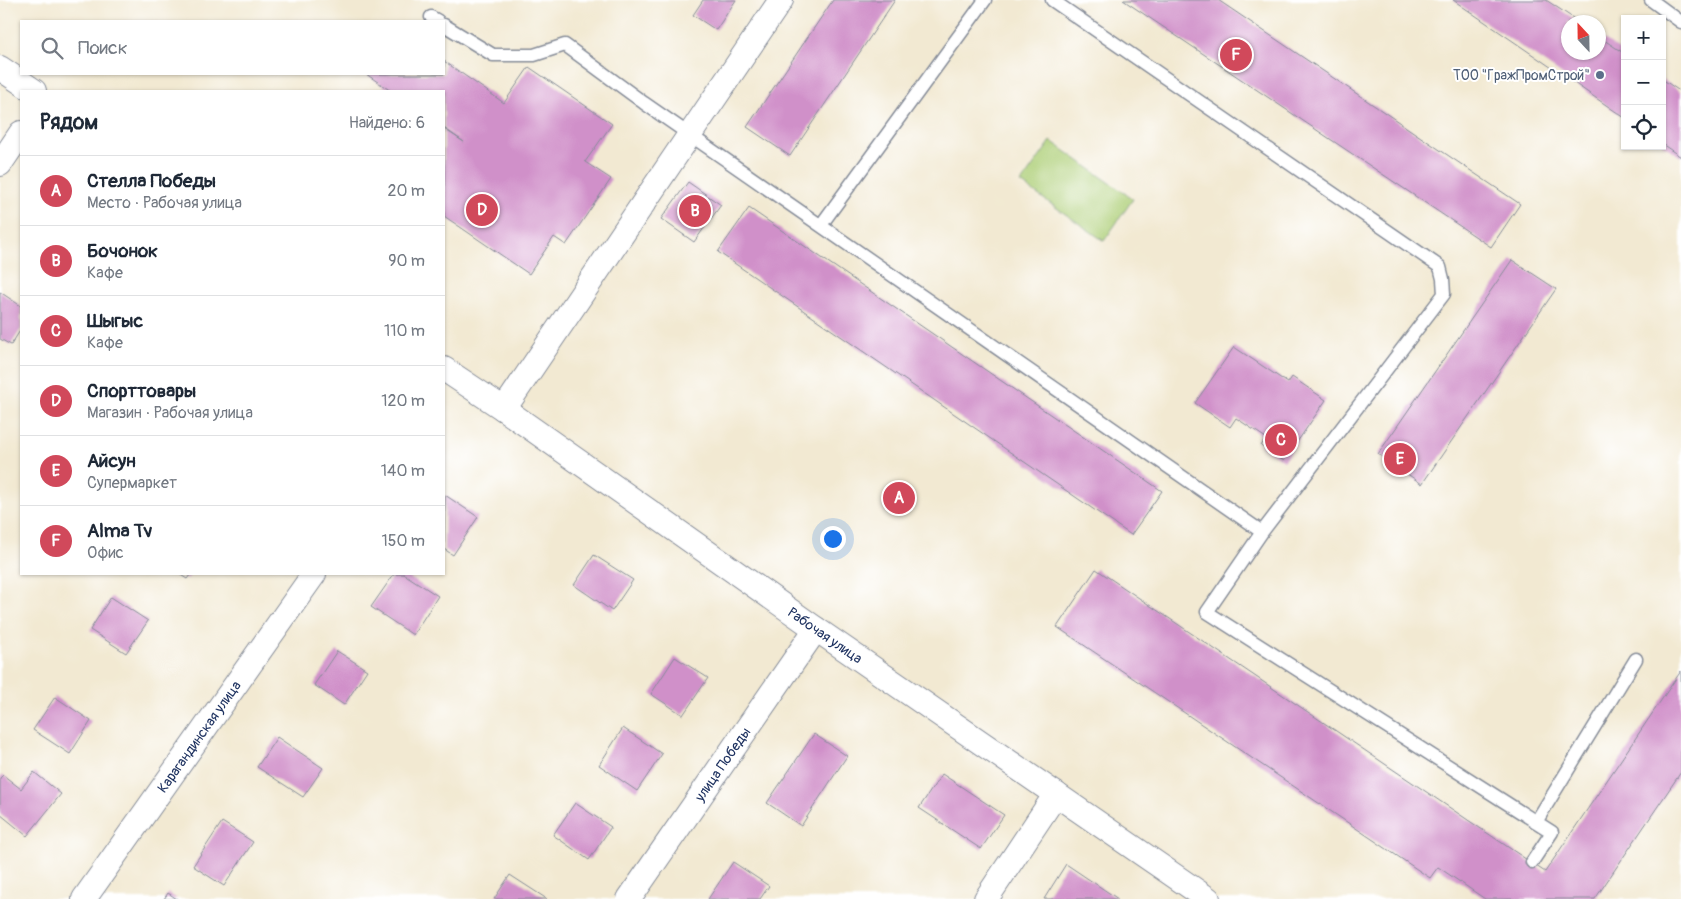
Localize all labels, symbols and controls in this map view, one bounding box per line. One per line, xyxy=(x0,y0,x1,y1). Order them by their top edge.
north arrow xyxy=(1561,15,1606,60)
map controls xyxy=(1621,15,1666,150)
button: + xyxy=(1621,15,1666,60)
search box xyxy=(20,20,445,75)
icon: search xyxy=(38,34,66,62)
text: Поиск xyxy=(78,36,128,60)
pin: F xyxy=(1220,36,1252,74)
button: − xyxy=(1621,60,1666,105)
place label: ТОО "ГражПромСтрой" xyxy=(1453,67,1590,84)
marker: ТОО "ГражПромСтрой" xyxy=(1594,69,1606,81)
button: locate xyxy=(1621,105,1666,150)
text: Рядом xyxy=(40,109,98,136)
text: Найдено: 6 xyxy=(349,113,425,133)
text: Стелла Победы xyxy=(87,169,216,193)
text: A xyxy=(51,181,61,201)
text: 20 m xyxy=(387,181,425,201)
pin: D xyxy=(466,191,498,229)
pin: B xyxy=(679,192,711,230)
text: Место · Рабочая улица xyxy=(87,193,242,213)
text: Бочонок xyxy=(87,239,158,263)
text: B xyxy=(51,251,61,271)
text: 90 m xyxy=(388,251,425,271)
text: Кафе xyxy=(87,263,123,283)
text: Шыгыс xyxy=(87,309,143,333)
text: C xyxy=(51,321,61,341)
text: 110 m xyxy=(384,321,425,341)
text: Кафе xyxy=(87,333,123,353)
text: Спорттовары xyxy=(87,379,196,403)
text: D xyxy=(51,391,61,411)
text: 120 m xyxy=(381,391,425,411)
text: Магазин · Рабочая улица xyxy=(87,403,253,423)
pin: C xyxy=(1265,421,1297,459)
pin: E xyxy=(1384,440,1416,478)
text: Айсун xyxy=(87,449,136,473)
text: E xyxy=(52,461,60,481)
text: 140 m xyxy=(381,461,425,481)
text: Супермаркет xyxy=(87,473,177,493)
pin: A xyxy=(883,479,915,517)
text: Alma Tv xyxy=(87,519,152,543)
your location xyxy=(820,526,846,552)
text: F xyxy=(51,531,61,551)
text: 150 m xyxy=(381,531,425,551)
text: Офис xyxy=(87,543,124,563)
street label: Рабочая улица xyxy=(784,604,865,667)
street label: Карагандинская улица xyxy=(154,678,245,796)
street label: улица Победы xyxy=(691,724,754,806)

